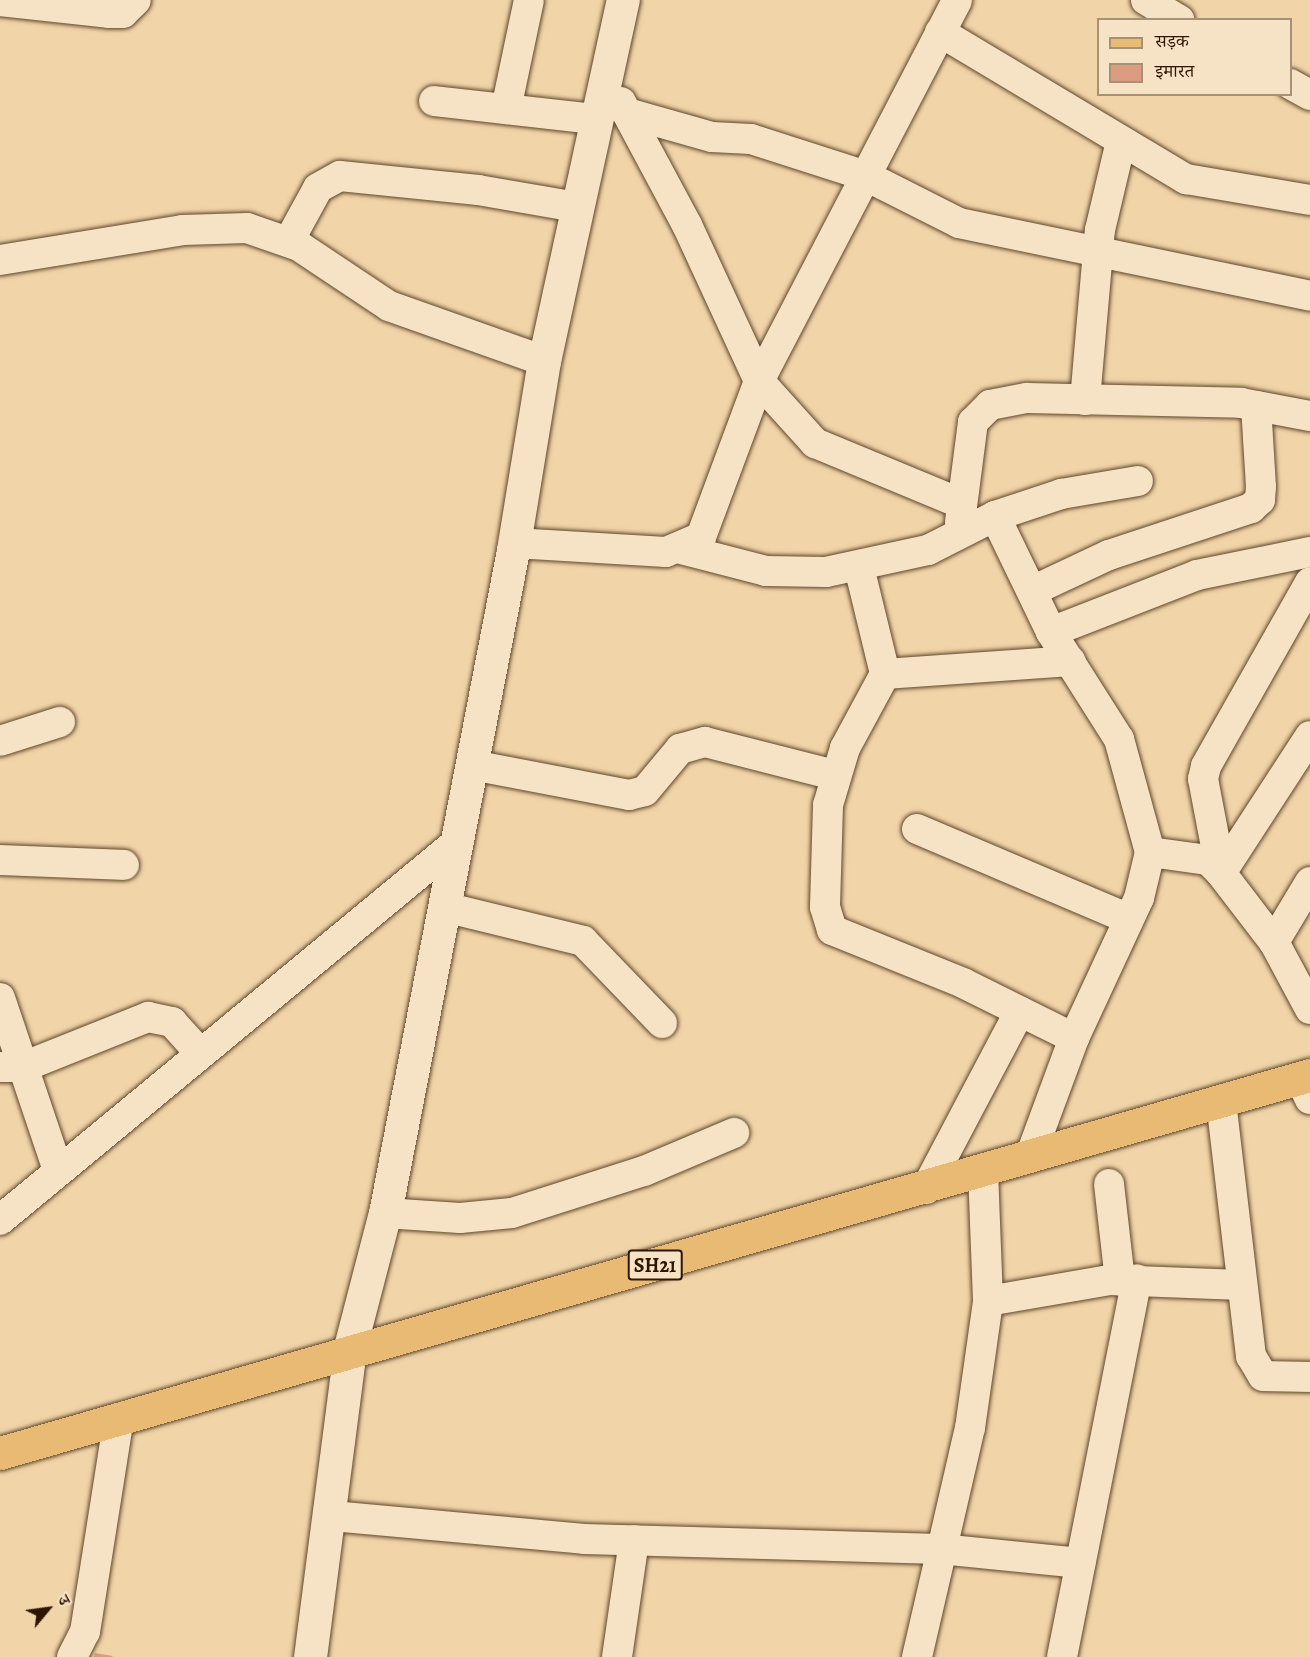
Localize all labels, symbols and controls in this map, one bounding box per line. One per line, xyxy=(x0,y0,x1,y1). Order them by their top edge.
legend xyxy=(1097,18,1292,96)
text: सड़क xyxy=(1155,29,1189,53)
text: इमारत xyxy=(1155,59,1194,83)
road number: SH21 xyxy=(626,1248,684,1282)
north arrow xyxy=(18,1579,78,1639)
text: उ xyxy=(52,1591,75,1609)

